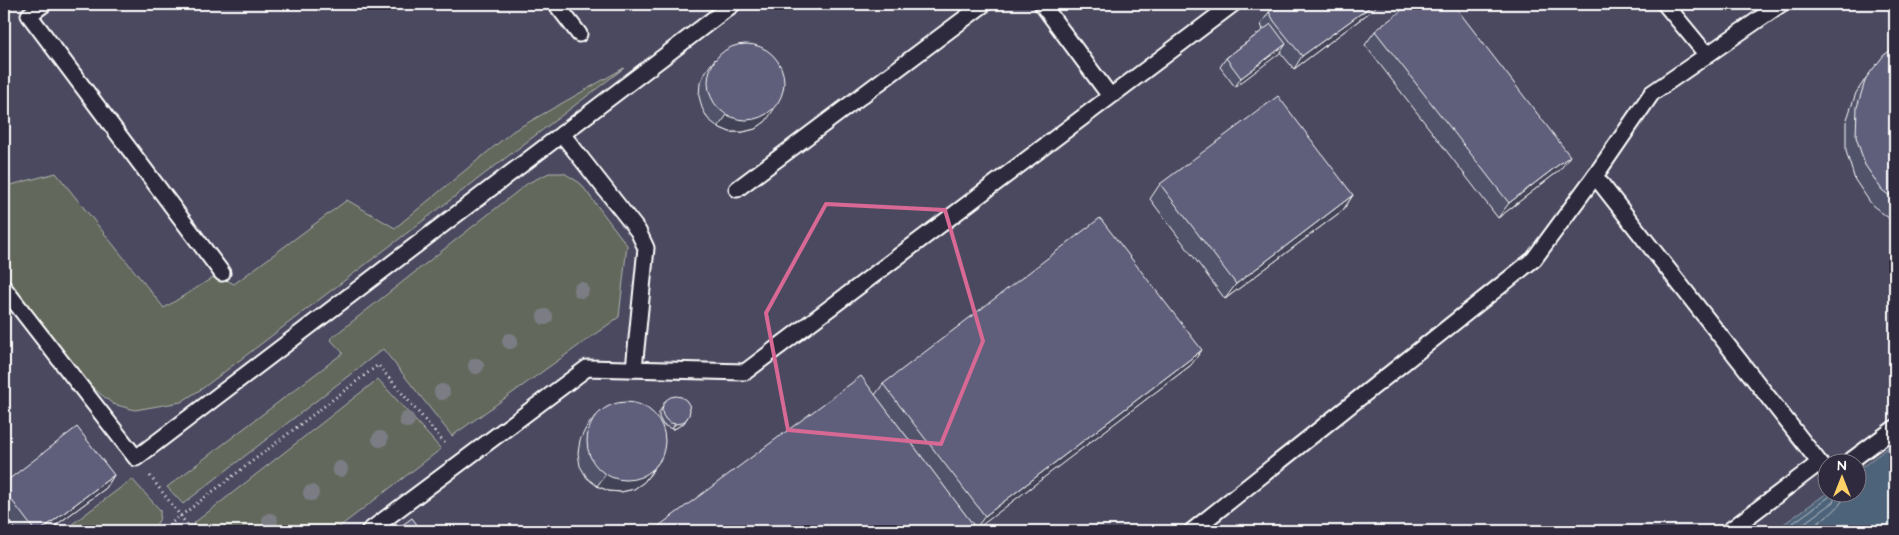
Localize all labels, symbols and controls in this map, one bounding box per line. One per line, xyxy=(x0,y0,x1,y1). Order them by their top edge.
north arrow xyxy=(1816,452,1866,502)
text: N xyxy=(1838,456,1847,476)

